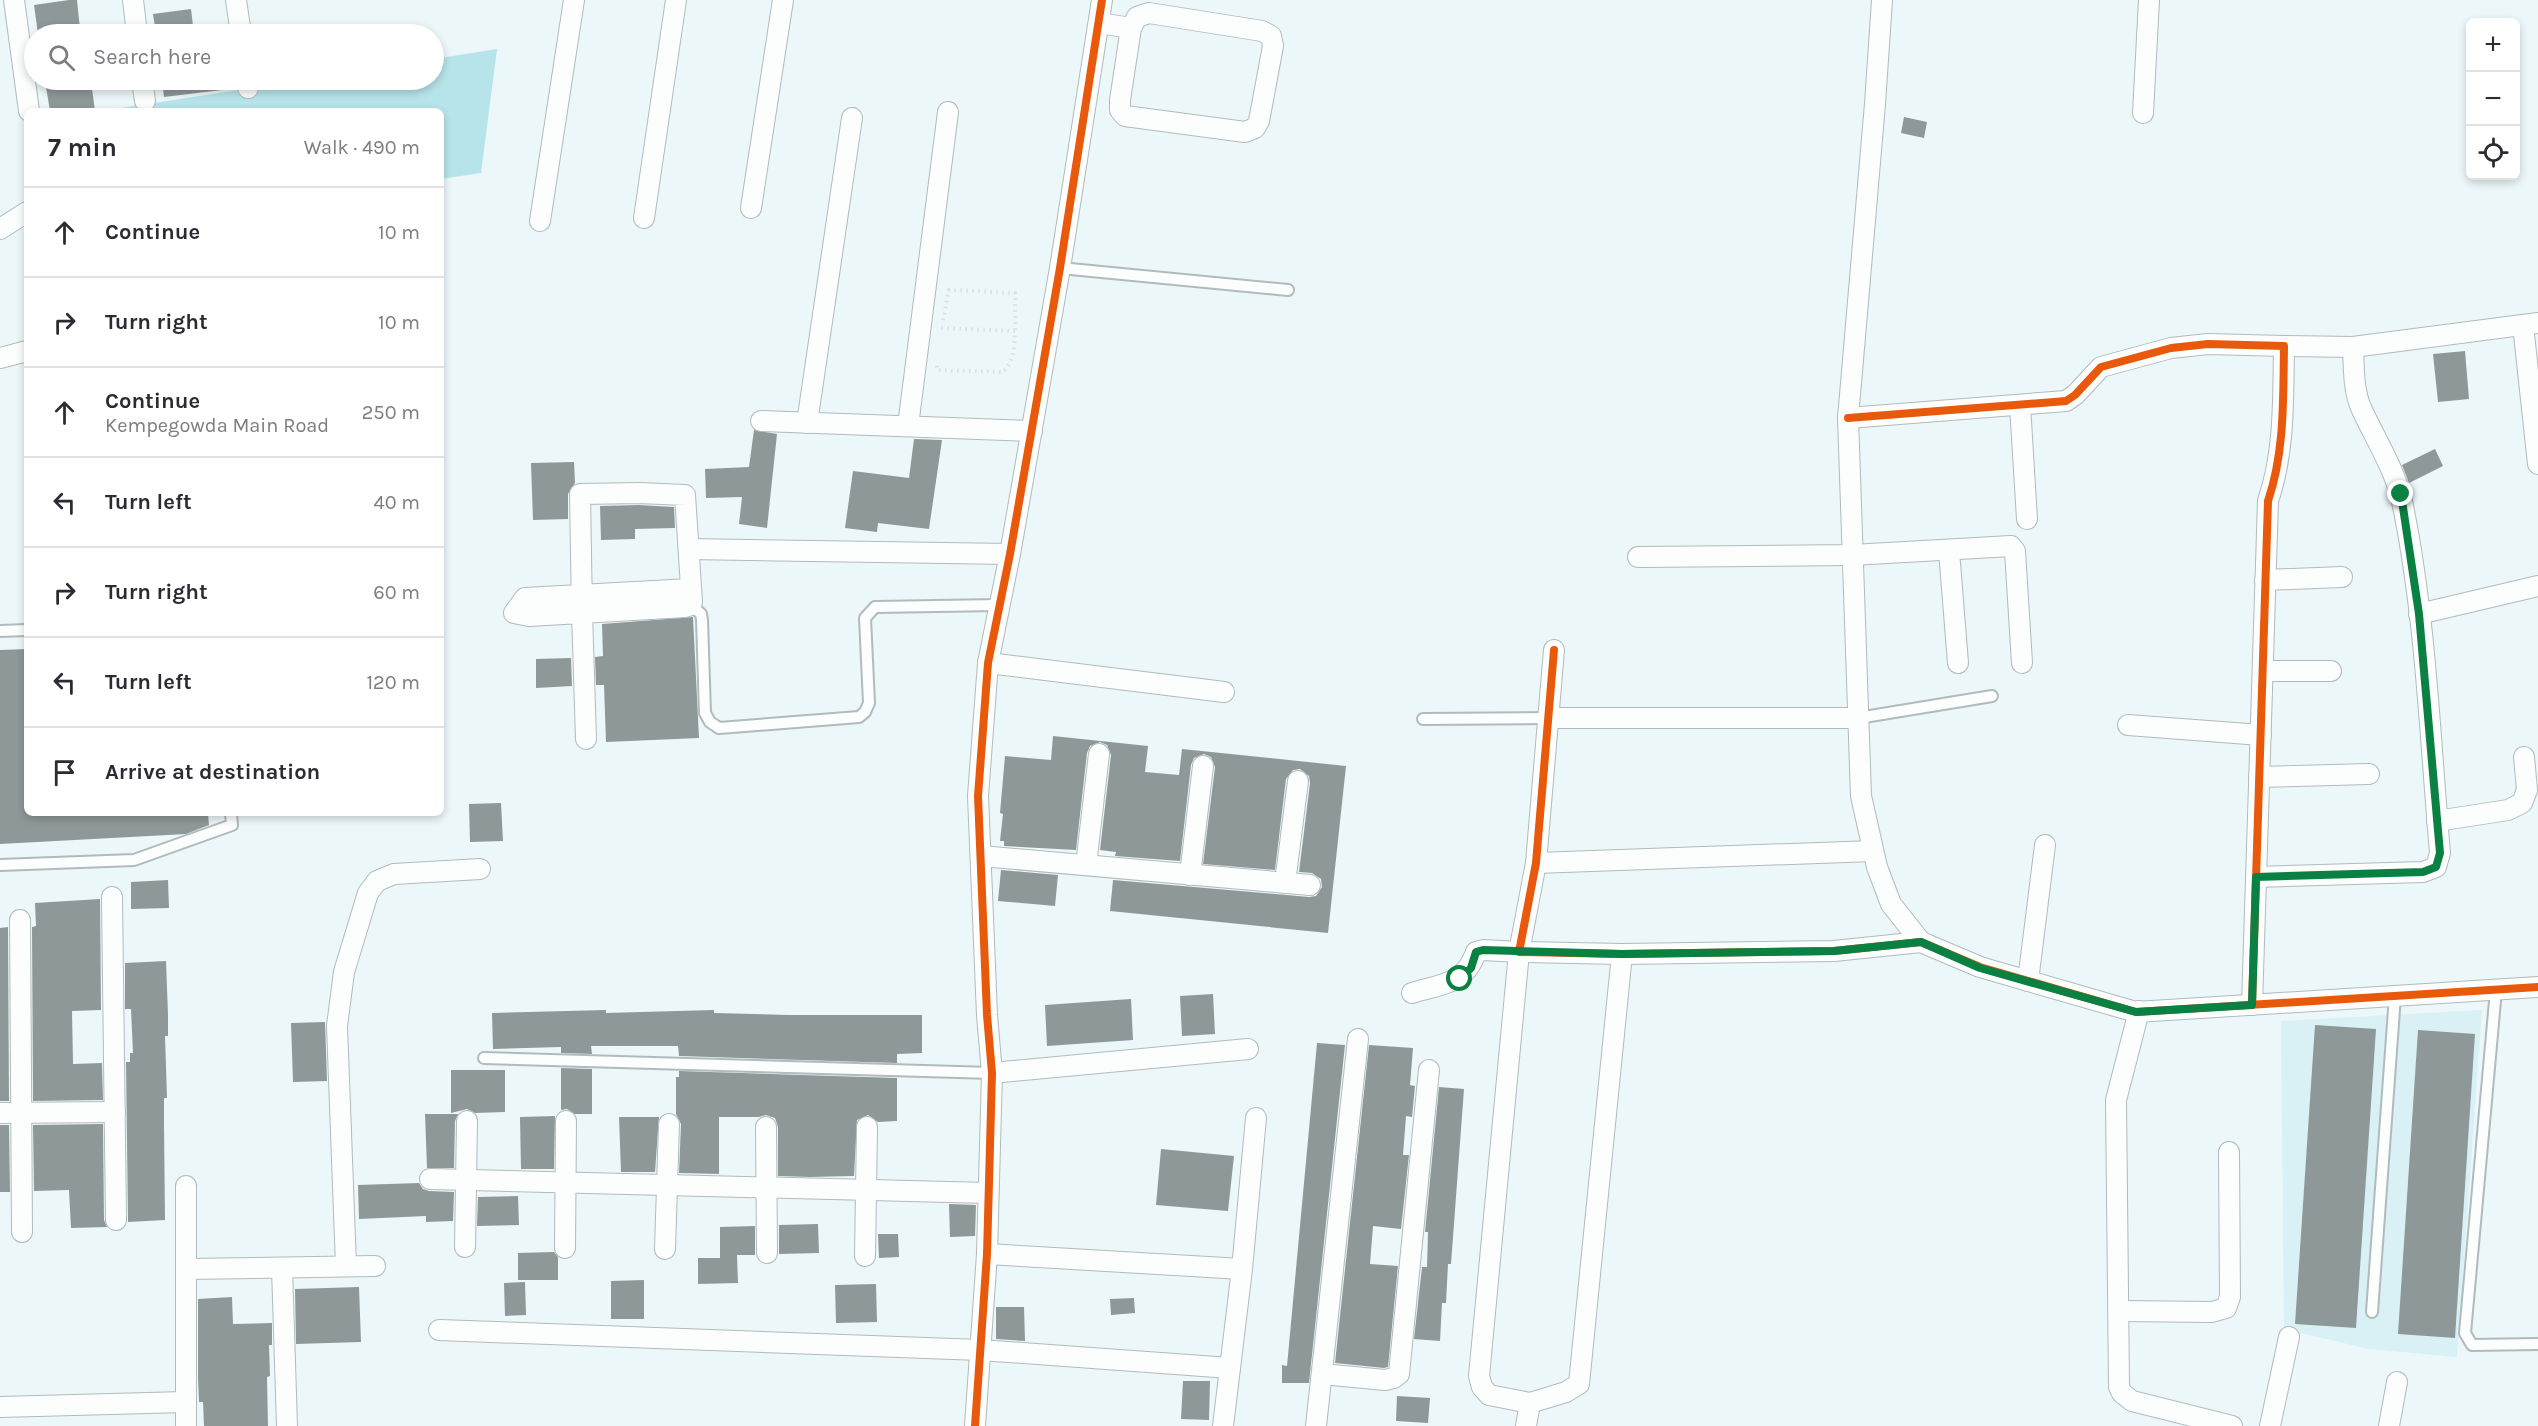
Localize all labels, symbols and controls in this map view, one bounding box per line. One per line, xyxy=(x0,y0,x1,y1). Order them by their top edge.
map controls xyxy=(2466,18,2520,180)
button: + xyxy=(2466,18,2520,72)
search box xyxy=(24,24,444,90)
icon: search xyxy=(45,41,78,74)
text: Search here xyxy=(93,44,211,70)
button: − xyxy=(2466,72,2520,126)
button: locate xyxy=(2466,126,2520,180)
text: 7 min xyxy=(48,132,117,163)
text: Walk · 490 m xyxy=(304,136,420,159)
icon: ahead xyxy=(48,216,81,249)
text: Continue xyxy=(105,219,200,245)
text: 10 m xyxy=(378,221,420,244)
icon: right xyxy=(48,306,81,339)
text: Turn right xyxy=(105,309,208,335)
text: 10 m xyxy=(378,311,420,334)
text: Continue xyxy=(105,388,200,414)
icon: ahead xyxy=(48,396,81,429)
text: 250 m xyxy=(362,401,420,424)
text: Kempegowda Main Road xyxy=(105,414,329,437)
route end xyxy=(2387,480,2413,506)
icon: left xyxy=(48,486,81,519)
text: Turn left xyxy=(105,489,192,515)
text: 40 m xyxy=(374,491,420,514)
icon: right xyxy=(48,576,81,609)
text: Turn right xyxy=(105,579,208,605)
text: 60 m xyxy=(373,581,420,604)
icon: left xyxy=(48,666,81,699)
text: Turn left xyxy=(105,669,192,695)
text: 120 m xyxy=(366,671,420,694)
icon: arrive xyxy=(48,756,81,789)
text: Arrive at destination xyxy=(105,759,320,785)
route start xyxy=(1446,965,1472,991)

